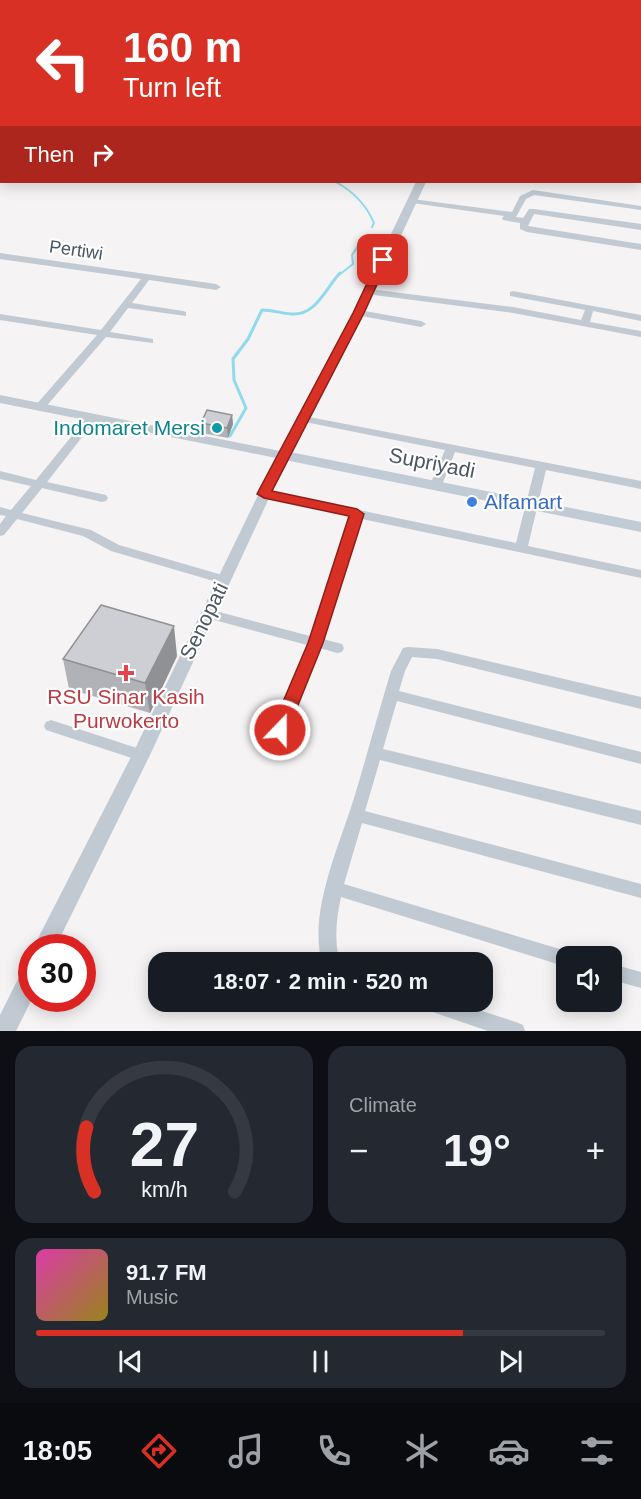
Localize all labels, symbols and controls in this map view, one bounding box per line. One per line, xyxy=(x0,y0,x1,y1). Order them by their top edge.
icon: left xyxy=(24,24,102,102)
text: 160 m xyxy=(123,24,242,71)
text: Turn left xyxy=(123,73,221,103)
icon: right xyxy=(86,138,119,171)
text: Then xyxy=(24,142,74,167)
pin xyxy=(357,234,408,285)
street label: Pertiwi xyxy=(48,236,104,264)
icon: arrive xyxy=(366,243,399,276)
place label: Indomaret Mersi xyxy=(53,416,205,439)
marker: Indomaret Mersi xyxy=(210,421,224,435)
street label: Supriyadi xyxy=(387,443,477,482)
place label: Alfamart xyxy=(484,490,562,513)
marker: Alfamart xyxy=(465,495,479,509)
street label: Senopati xyxy=(175,578,232,663)
marker: RSU Sinar Kasih Purwokerto xyxy=(117,664,135,682)
place label: RSU Sinar Kasih Purwokerto xyxy=(47,685,205,732)
position arrow xyxy=(248,698,312,762)
speed limit sign: 30 xyxy=(18,934,96,1012)
map controls xyxy=(556,946,622,1012)
button: sound xyxy=(556,946,622,1012)
text: 18:07 · 2 min · 520 m xyxy=(213,969,428,994)
text: Climate xyxy=(349,1094,417,1116)
text: 27 xyxy=(129,1110,199,1179)
text: 19° xyxy=(443,1125,511,1176)
text: − xyxy=(349,1132,368,1169)
text: + xyxy=(586,1132,605,1169)
text: km/h xyxy=(141,1178,187,1202)
text: 91.7 FM xyxy=(126,1260,207,1285)
text: Music xyxy=(126,1286,178,1308)
icon: previous xyxy=(114,1345,147,1378)
icon: pause xyxy=(304,1345,337,1378)
icon: next xyxy=(494,1345,527,1378)
icon: directions xyxy=(138,1430,180,1472)
icon: music xyxy=(225,1430,267,1472)
icon: phone xyxy=(313,1430,355,1472)
icon: climate xyxy=(401,1430,443,1472)
icon: car xyxy=(488,1430,530,1472)
icon: filters xyxy=(576,1430,618,1472)
text: 18:05 xyxy=(23,1436,92,1466)

